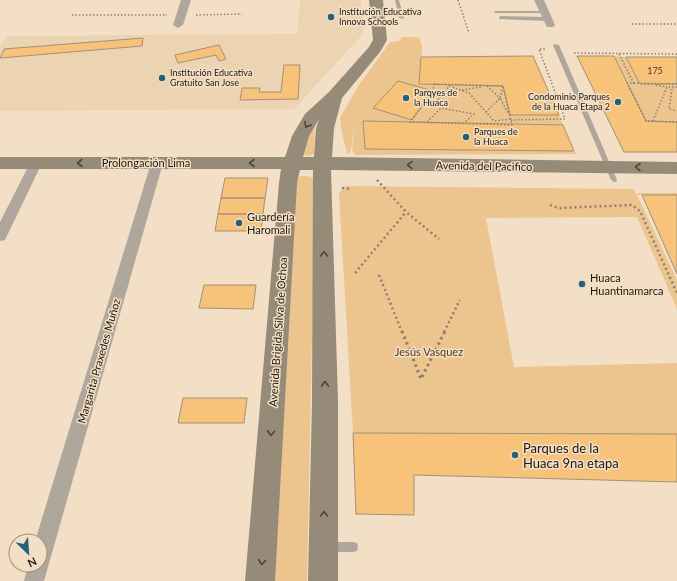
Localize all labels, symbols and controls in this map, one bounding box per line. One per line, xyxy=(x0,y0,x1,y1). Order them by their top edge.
place label: Institución Educativa Innova Schools xyxy=(339,6,421,27)
marker: Institución Educativa Innova Schools xyxy=(326,12,336,22)
house number: 175 xyxy=(647,65,663,76)
place label: Institución Educativa Gratuito San Jose xyxy=(170,67,252,88)
marker: Institución Educativa Gratuito San Jose xyxy=(157,73,167,83)
place label: Parqyes de la Huaca xyxy=(414,87,457,108)
place label: Condominio Parques de la Huaca Etapa 2 xyxy=(528,91,610,112)
marker: Parqyes de la Huaca xyxy=(401,93,411,103)
marker: Condominio Parques de la Huaca Etapa 2 xyxy=(613,97,623,107)
one-way arrow xyxy=(304,121,311,128)
place label: Parques de la Huaca xyxy=(474,126,518,147)
marker: Parques de la Huaca xyxy=(461,132,471,142)
street label: Prolongación Lima xyxy=(102,156,190,169)
street label: Avenida del Pacifico xyxy=(436,158,532,173)
one-way arrow xyxy=(77,159,83,167)
one-way arrow xyxy=(249,159,255,167)
one-way arrow xyxy=(407,161,413,169)
one-way arrow xyxy=(635,163,641,171)
place label: Guardería Haromali xyxy=(247,210,294,236)
marker: Guardería Haromali xyxy=(234,218,244,228)
one-way arrow xyxy=(319,251,328,257)
street label: Avenida Brigida Silva de Ochoa xyxy=(266,257,289,407)
place label: Huaca Huantinamarca xyxy=(590,271,663,297)
marker: Huaca Huantinamarca xyxy=(577,279,587,289)
street label: Margarita Praxedes Muñoz xyxy=(74,297,123,425)
park label: Jesús Vasquez xyxy=(395,345,463,358)
one-way arrow xyxy=(321,381,329,387)
one-way arrow xyxy=(266,430,275,436)
place label: Parques de la Huaca 9na etapa xyxy=(523,440,619,471)
marker: Parques de la Huaca 9na etapa xyxy=(510,450,520,460)
one-way arrow xyxy=(320,511,328,517)
north arrow xyxy=(8,533,48,573)
text: N xyxy=(26,555,39,570)
one-way arrow xyxy=(257,559,266,565)

